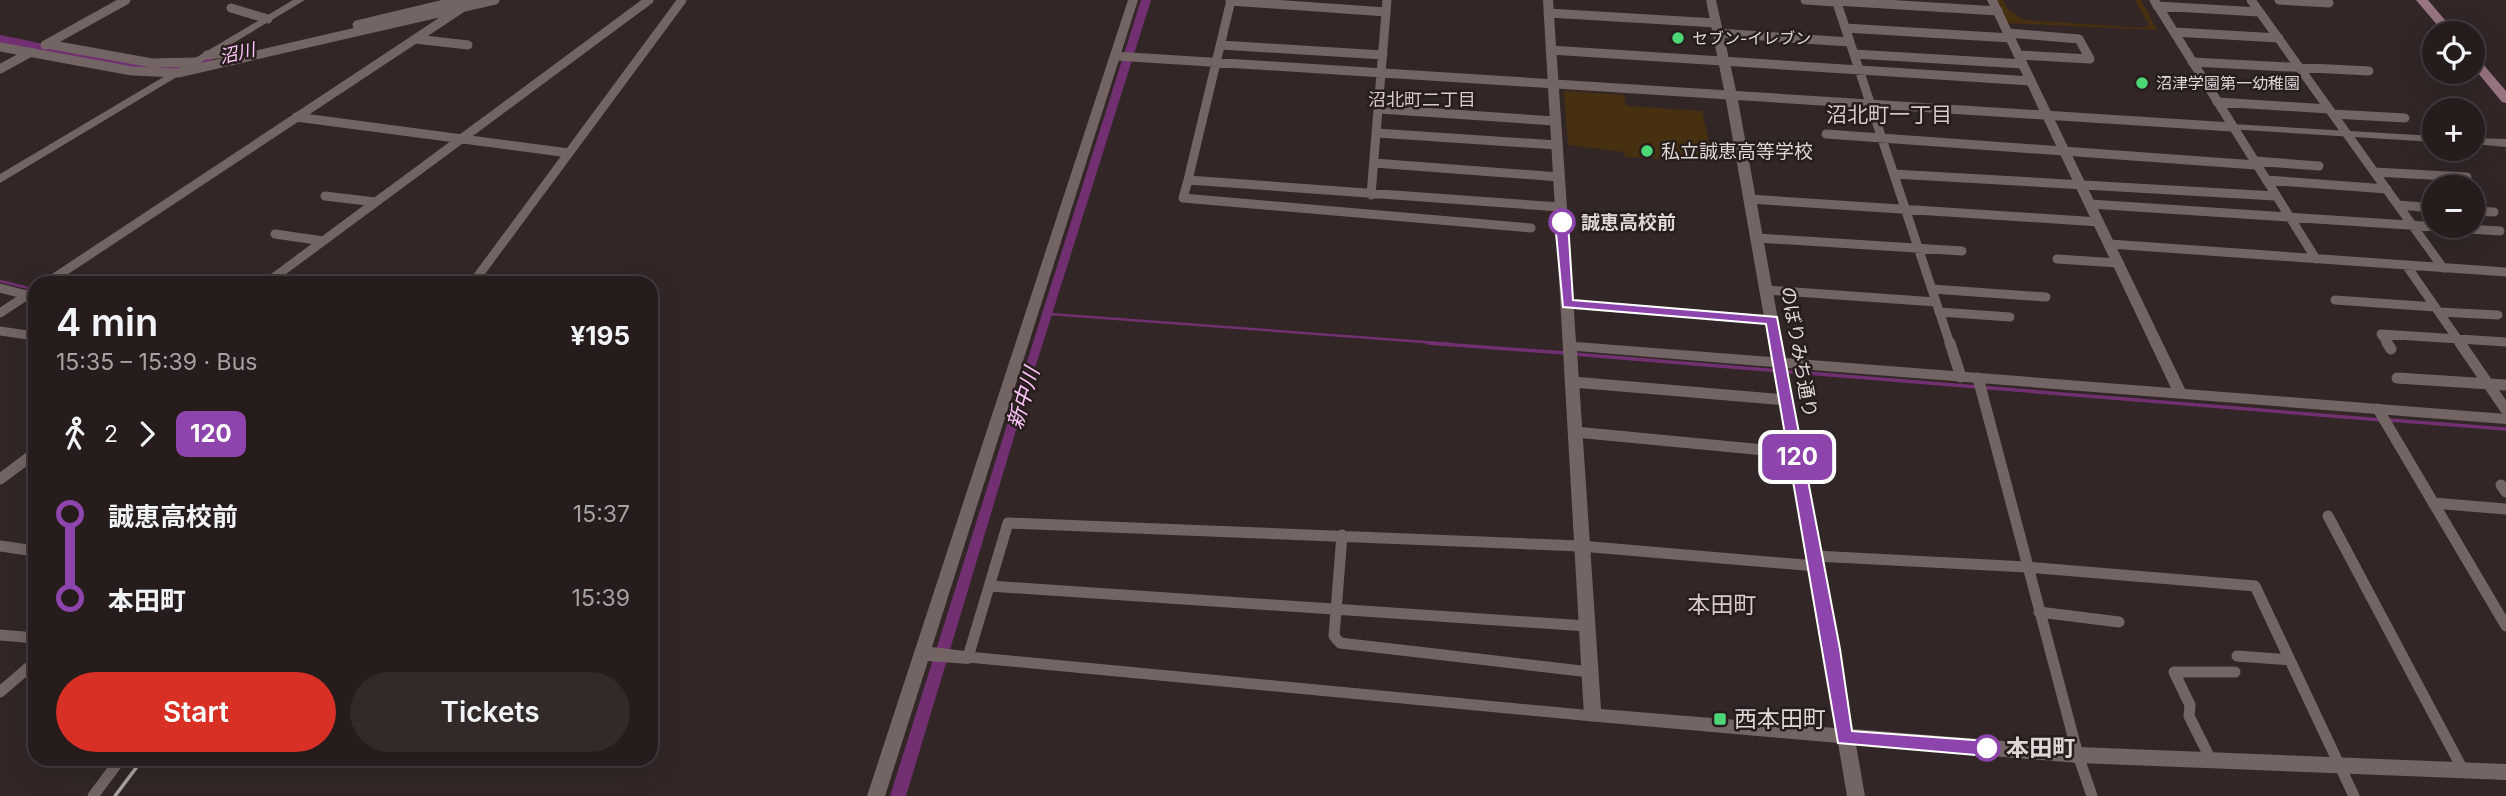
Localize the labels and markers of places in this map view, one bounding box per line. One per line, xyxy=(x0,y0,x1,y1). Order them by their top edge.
place label: セブン-イレブン xyxy=(1692,28,1811,48)
marker: セブン-イレブン xyxy=(1670,30,1686,46)
place label: 沼津学園第一幼稚園 xyxy=(2156,73,2300,93)
marker: 沼津学園第一幼稚園 xyxy=(2134,75,2150,91)
place label: 私立誠恵高等学校 xyxy=(1661,140,1813,163)
marker: 私立誠恵高等学校 xyxy=(1639,143,1655,159)
marker: 誠恵高校前 xyxy=(1549,209,1575,235)
place label: 誠恵高校前 xyxy=(1581,211,1676,234)
place label: 西本田町 xyxy=(1734,705,1826,733)
marker: 西本田町 xyxy=(1712,711,1728,727)
place label: 本田町 xyxy=(2006,734,2075,762)
marker: 本田町 xyxy=(1974,735,2000,761)

